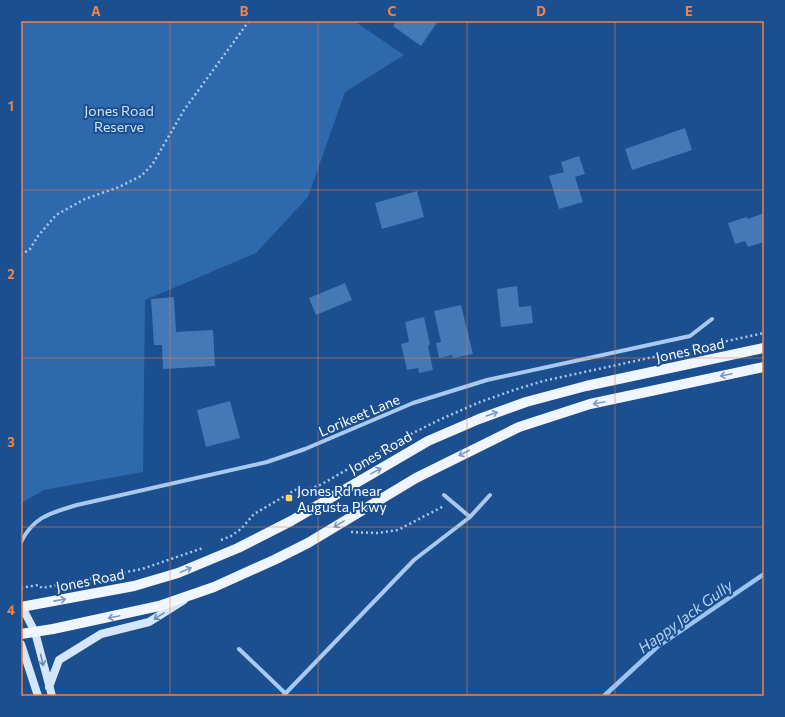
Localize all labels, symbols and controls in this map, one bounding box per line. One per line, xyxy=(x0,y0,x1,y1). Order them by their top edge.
text: A xyxy=(91,3,101,19)
text: B xyxy=(240,3,249,19)
text: C xyxy=(388,3,397,19)
text: D xyxy=(536,3,546,19)
text: E xyxy=(685,3,693,19)
text: 1 xyxy=(8,98,14,114)
park label: Jones Road Reserve xyxy=(84,102,154,135)
text: 2 xyxy=(7,266,15,282)
street label: Jones Road xyxy=(654,334,726,366)
one-way arrow xyxy=(720,372,733,380)
street label: Lorikeet Lane xyxy=(316,390,402,440)
one-way arrow xyxy=(593,399,606,407)
one-way arrow xyxy=(486,410,499,417)
street label: Jones Road xyxy=(346,427,414,477)
text: 3 xyxy=(7,434,15,450)
one-way arrow xyxy=(459,450,471,457)
one-way arrow xyxy=(369,466,381,474)
place label: Jones Rd near Augusta Pkwy xyxy=(297,482,387,515)
marker: Jones Rd near Augusta Pkwy xyxy=(284,493,294,503)
one-way arrow xyxy=(333,521,345,529)
street label: Jones Road xyxy=(54,565,126,595)
one-way arrow xyxy=(180,566,192,573)
water label: Happy Jack Gully xyxy=(634,575,737,656)
one-way arrow xyxy=(53,596,66,604)
text: 4 xyxy=(7,602,15,618)
one-way arrow xyxy=(107,613,120,621)
one-way arrow xyxy=(153,613,165,621)
one-way arrow xyxy=(39,653,46,666)

